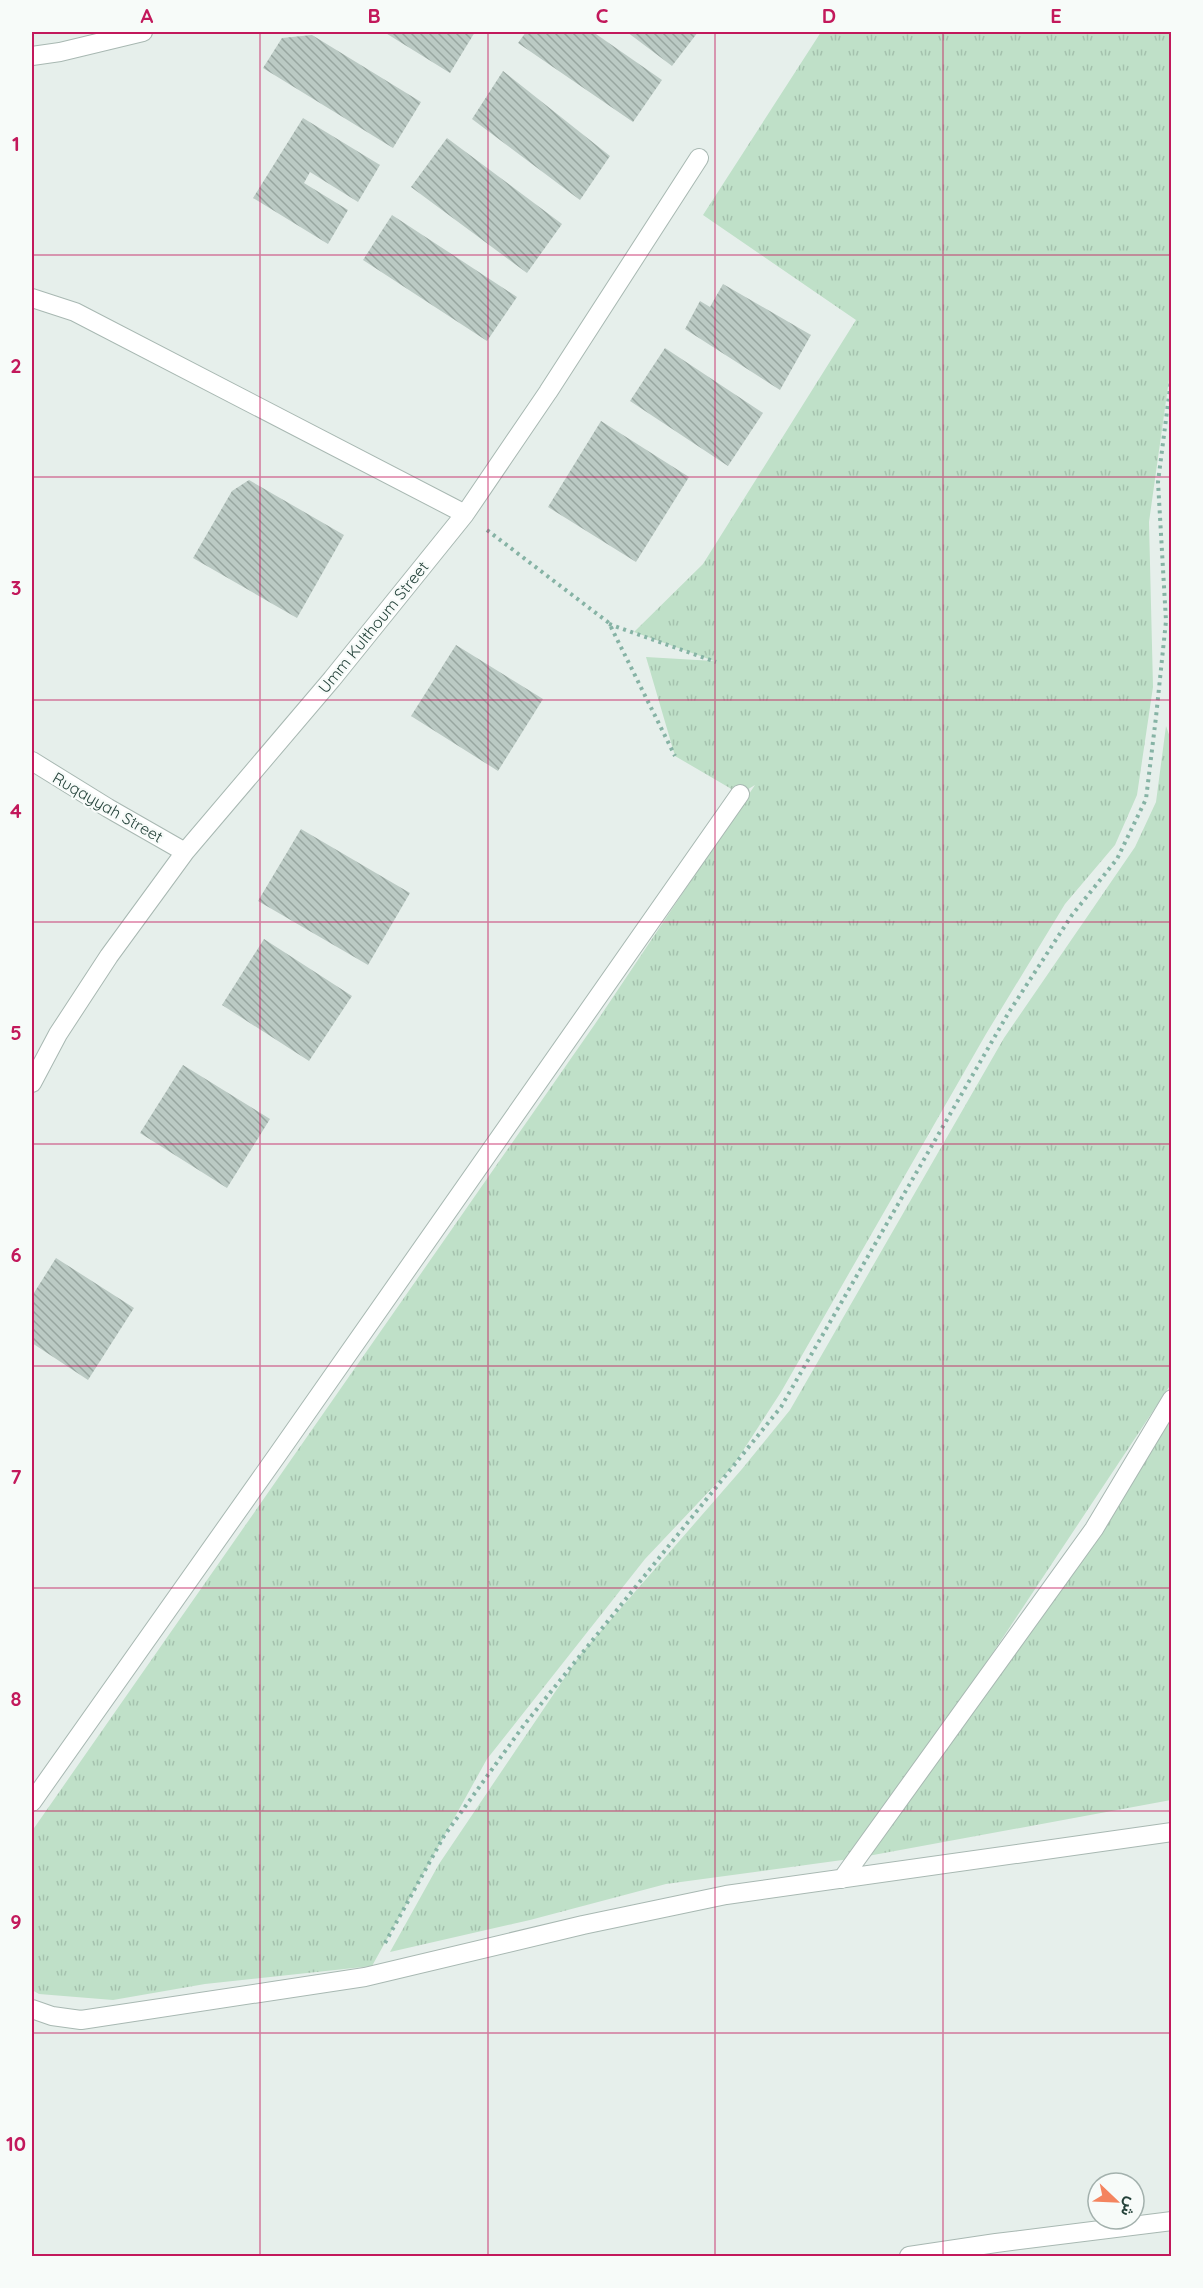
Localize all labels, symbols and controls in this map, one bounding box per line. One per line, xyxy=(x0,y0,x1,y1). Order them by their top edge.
text: A xyxy=(141,3,154,28)
text: B xyxy=(367,3,381,28)
text: C xyxy=(596,3,609,28)
text: D xyxy=(822,3,836,28)
text: E xyxy=(1050,3,1062,28)
text: 1 xyxy=(12,131,20,156)
text: 2 xyxy=(10,353,22,378)
street label: Umm Kulthoum Street xyxy=(314,557,432,697)
text: 3 xyxy=(11,575,21,600)
street label: Ruqayyah Street xyxy=(49,767,167,847)
text: 4 xyxy=(10,798,22,823)
text: 5 xyxy=(10,1020,22,1045)
text: 6 xyxy=(10,1242,22,1267)
text: 7 xyxy=(11,1464,22,1489)
text: 8 xyxy=(11,1686,22,1711)
text: 9 xyxy=(10,1909,22,1934)
text: 10 xyxy=(6,2131,26,2156)
north arrow xyxy=(1086,2171,1146,2231)
text: ش xyxy=(1117,2194,1143,2220)

